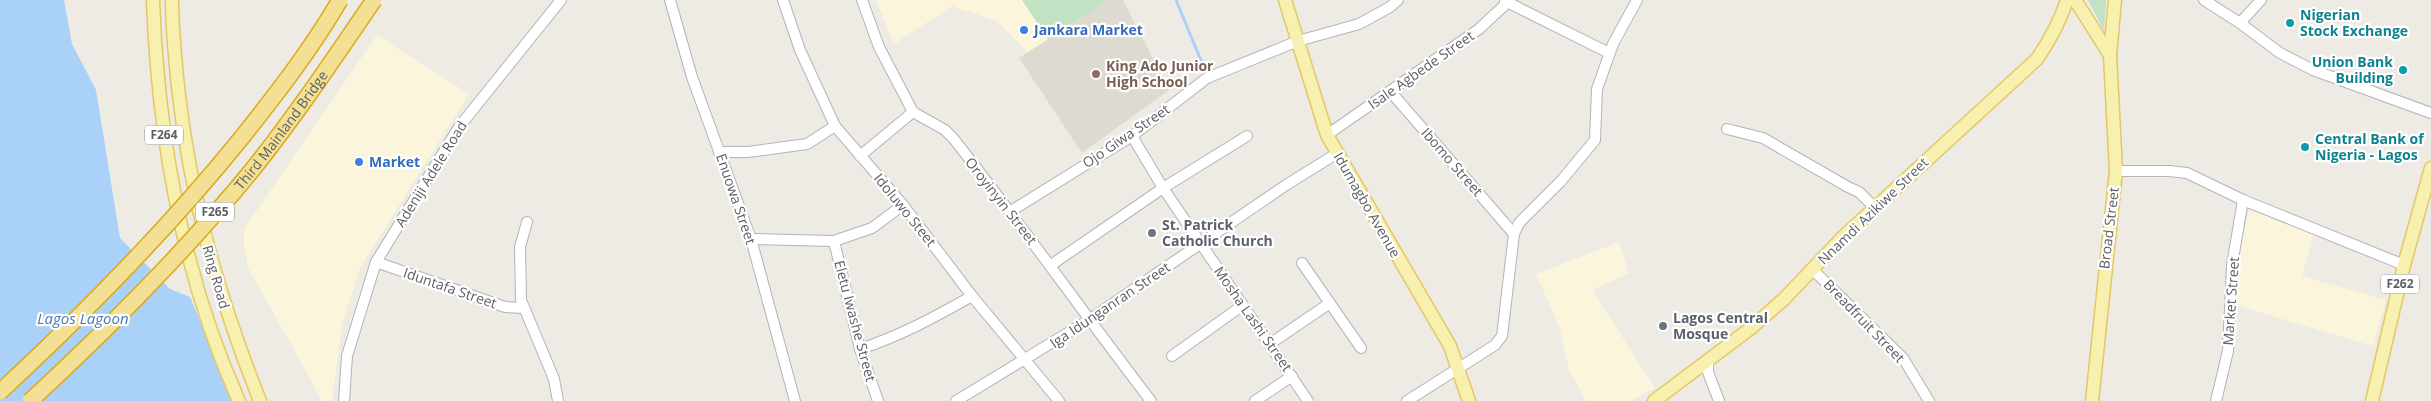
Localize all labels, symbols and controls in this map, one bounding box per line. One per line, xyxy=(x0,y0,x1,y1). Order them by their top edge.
place label: Nigerian Stock Exchange xyxy=(2300,5,2408,40)
marker: Nigerian Stock Exchange xyxy=(2284,17,2296,29)
place label: Jankara Market xyxy=(1032,20,1143,39)
marker: Jankara Market xyxy=(1018,24,1030,36)
street label: Isale Agbede Street xyxy=(1364,26,1478,113)
place label: Union Bank Building xyxy=(2312,52,2393,87)
place label: King Ado Junior High School xyxy=(1106,56,1214,91)
marker: Union Bank Building xyxy=(2397,64,2409,76)
street label: Third Mainland Bridge xyxy=(230,66,332,194)
marker: King Ado Junior High School xyxy=(1090,68,1102,80)
street label: Ojo Giwa Street xyxy=(1078,99,1173,172)
street label: Adeniji Adele Road xyxy=(390,117,471,230)
street label: Ibomo Street xyxy=(1417,123,1487,200)
road number: F264 xyxy=(145,126,183,144)
place label: Central Bank of Nigeria - Lagos xyxy=(2315,129,2425,164)
marker: Central Bank of Nigeria - Lagos xyxy=(2299,141,2311,153)
street label: Idumagbo Avenue xyxy=(1330,149,1405,261)
street label: Enuowa Street xyxy=(712,151,761,247)
place label: Market xyxy=(369,152,420,171)
street label: Oroyinyin Street xyxy=(961,153,1042,248)
street label: Nnamdi Azikiwe Street xyxy=(1813,153,1932,268)
marker: Market xyxy=(353,156,365,168)
street label: Idoluwo Steet xyxy=(870,169,941,250)
street label: Broad Street xyxy=(2094,186,2123,270)
road number: F265 xyxy=(196,202,234,222)
place label: St. Patrick Catholic Church xyxy=(1162,215,1273,250)
marker: St. Patrick Catholic Church xyxy=(1146,227,1158,239)
street label: Ring Road xyxy=(198,243,235,311)
street label: Market Street xyxy=(2218,256,2243,346)
street label: Iga Idunganran Street xyxy=(1046,257,1174,352)
street label: Eletu Iwashe Street xyxy=(830,258,881,384)
street label: Mosha Lashi Street xyxy=(1210,262,1297,375)
street label: Iduntafa Street xyxy=(401,263,499,312)
road number: F262 xyxy=(2381,274,2419,294)
street label: Breadfruit Street xyxy=(1820,275,1909,367)
water label: Lagos Lagoon xyxy=(37,308,129,328)
place label: Lagos Central Mosque xyxy=(1673,308,1768,343)
marker: Lagos Central Mosque xyxy=(1657,320,1669,332)

